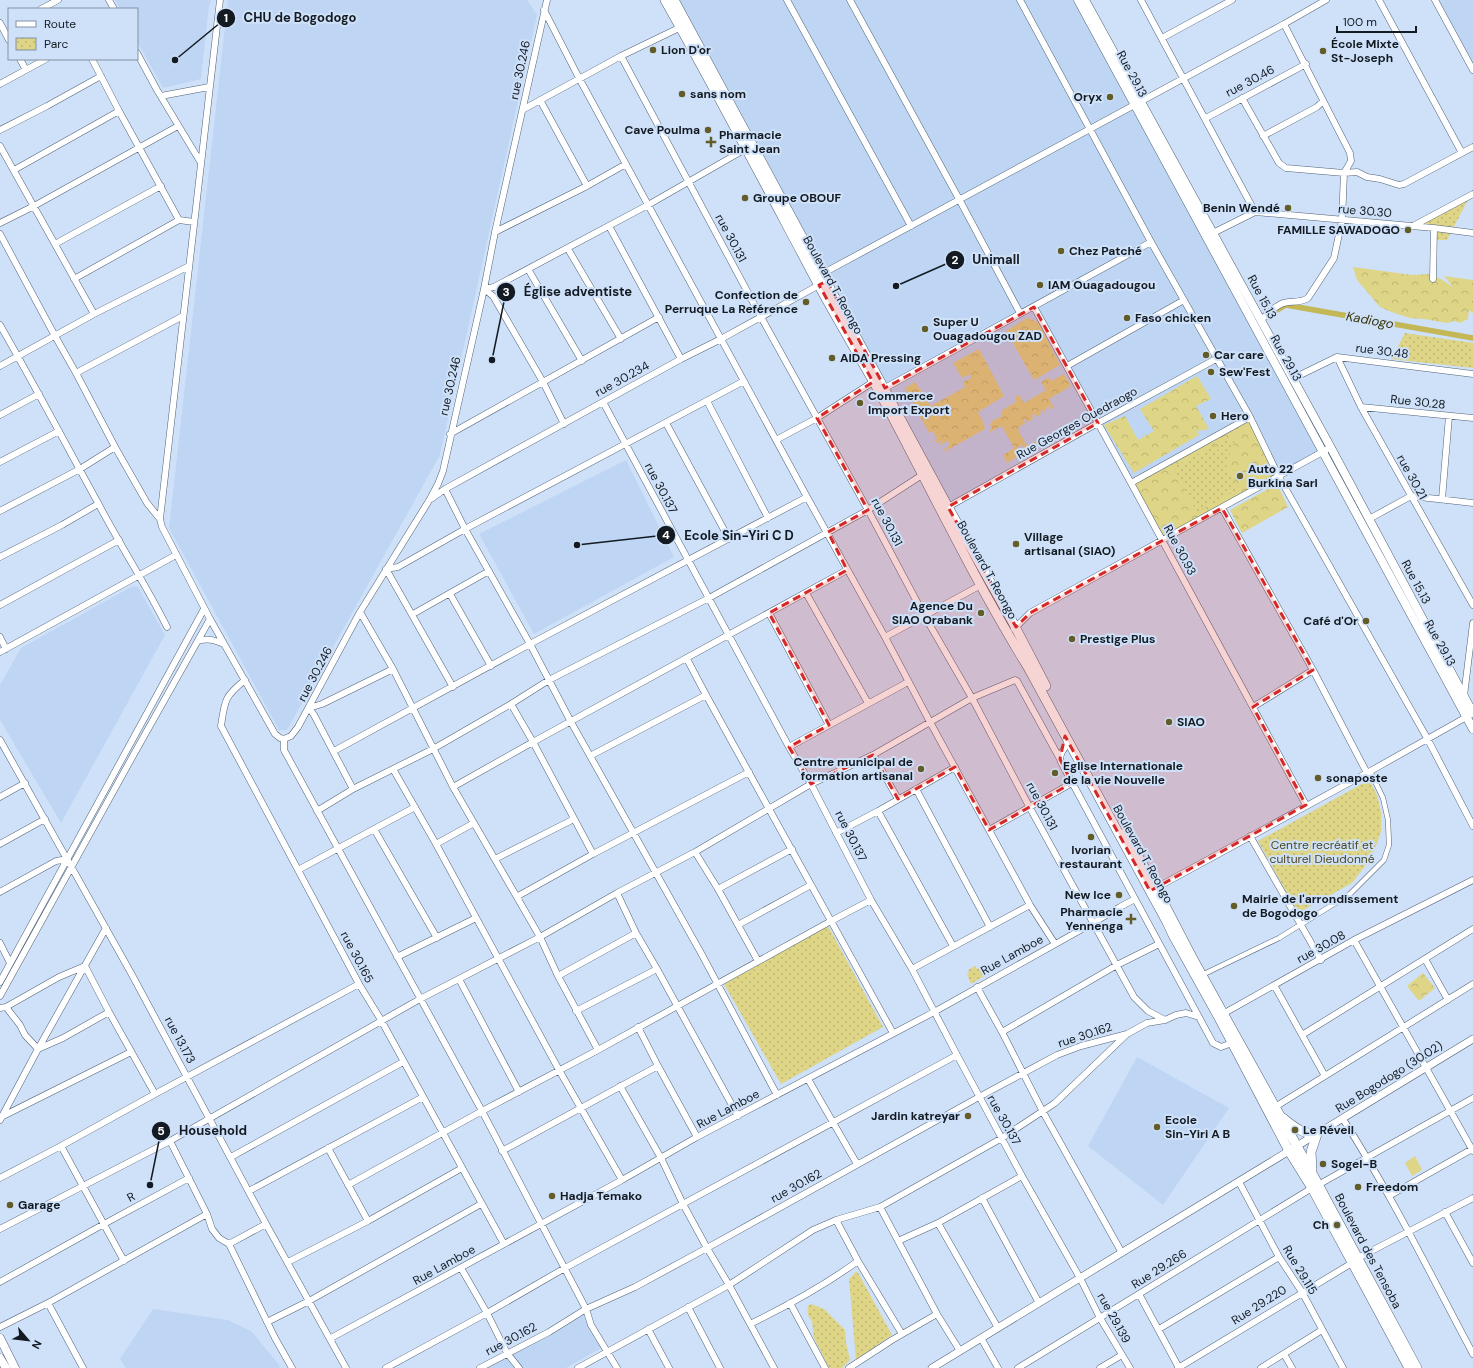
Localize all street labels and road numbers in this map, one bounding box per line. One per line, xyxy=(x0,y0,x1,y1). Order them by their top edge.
street label: rue 30.246 xyxy=(506,39,534,101)
street label: Rue 29.13 xyxy=(1113,48,1151,100)
street label: rue 30.46 xyxy=(1223,61,1277,101)
street label: rue 30.30 xyxy=(1337,201,1393,221)
street label: rue 30.131 xyxy=(712,211,750,265)
street label: Boulevard T. Reongo xyxy=(799,233,867,337)
street label: Rue 15.13 xyxy=(1244,272,1280,322)
street label: Rue 29.13 xyxy=(1267,332,1305,384)
street label: rue 30.48 xyxy=(1355,340,1409,362)
street label: rue 30.246 xyxy=(435,355,465,417)
street label: rue 30.234 xyxy=(592,358,652,400)
street label: Rue Georges Ouedraogo xyxy=(1014,383,1140,463)
street label: Rue 30.28 xyxy=(1390,391,1446,413)
street label: rue 30.21 xyxy=(1393,452,1431,502)
street label: rue 30.137 xyxy=(641,460,681,516)
street label: rue 30.131 xyxy=(868,495,906,549)
street label: Boulevard T. Reongo xyxy=(953,518,1021,622)
street label: Rue 30.93 xyxy=(1160,522,1200,578)
street label: Rue 15.13 xyxy=(1398,557,1434,607)
street label: Rue 29.13 xyxy=(1421,617,1459,669)
street label: rue 30.246 xyxy=(294,644,336,704)
street label: rue 30.131 xyxy=(1023,779,1061,833)
street label: Boulevard T. Reongo xyxy=(1109,802,1177,906)
street label: rue 30.137 xyxy=(831,808,871,864)
street label: rue 30.08 xyxy=(1294,927,1348,967)
street label: rue 30.165 xyxy=(337,928,377,986)
street label: Rue Lamboe xyxy=(978,931,1046,979)
street label: rue 13.173 xyxy=(161,1014,199,1066)
street label: rue 30.162 xyxy=(1056,1019,1114,1051)
street label: Rue Bogodogo (30.02) xyxy=(1332,1037,1446,1117)
street label: Rue Lamboe xyxy=(694,1086,762,1132)
street label: rue 30.137 xyxy=(984,1092,1024,1148)
street label: rue 30.162 xyxy=(768,1165,824,1207)
street label: R xyxy=(124,1188,138,1206)
street label: Boulevard des Tensoba xyxy=(1331,1191,1405,1311)
street label: Rue Lamboe xyxy=(410,1241,478,1289)
street label: Rue 29.115 xyxy=(1279,1242,1321,1298)
street label: Rue 29.266 xyxy=(1128,1246,1190,1292)
street label: Rue 29.220 xyxy=(1228,1282,1290,1328)
street label: rue 29.139 xyxy=(1094,1290,1134,1346)
street label: rue 30.162 xyxy=(482,1319,540,1359)

